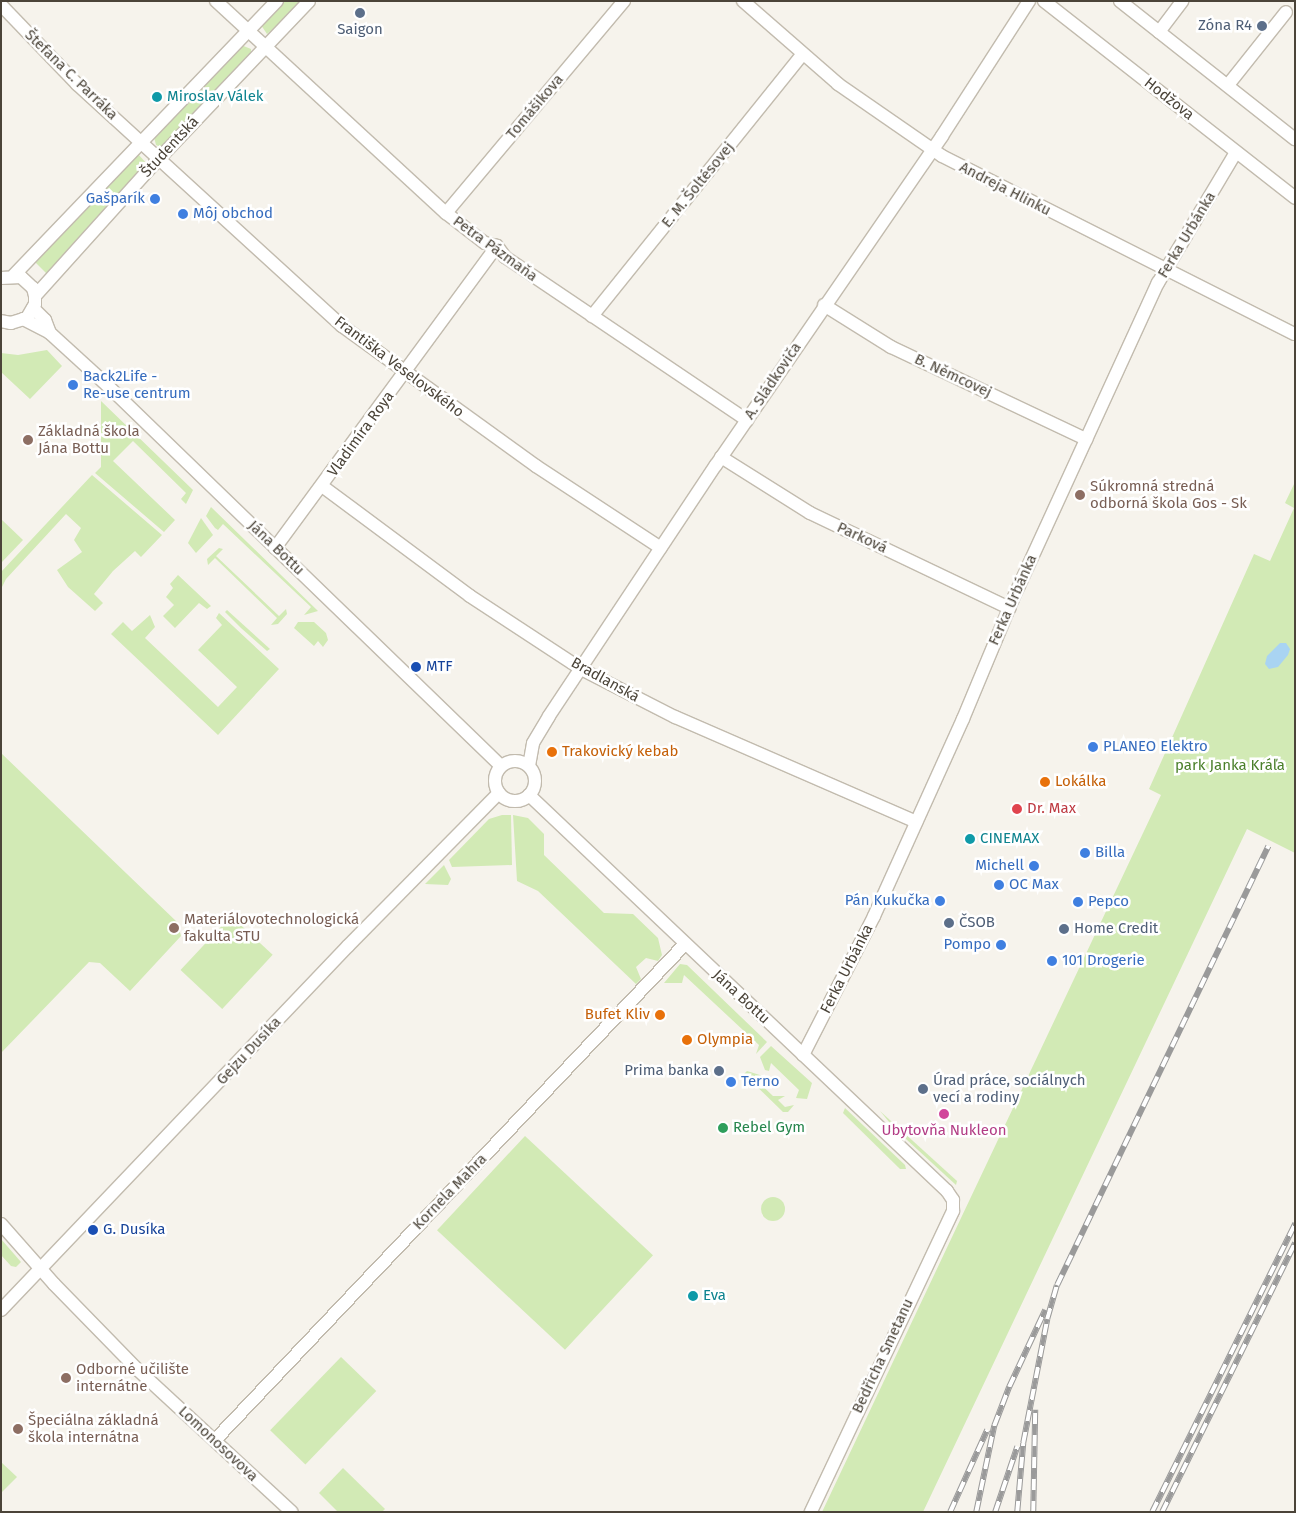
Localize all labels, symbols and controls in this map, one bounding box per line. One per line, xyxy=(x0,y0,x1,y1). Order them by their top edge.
marker: Saigon xyxy=(354,7,366,19)
place label: Zóna R4 xyxy=(1198,17,1252,35)
marker: Zóna R4 xyxy=(1256,20,1268,32)
place label: Saigon xyxy=(337,21,383,39)
street label: Štefana C. Parráka xyxy=(21,26,121,124)
street label: Tomášikova xyxy=(503,71,567,143)
street label: Hodžova xyxy=(1140,74,1198,124)
place label: Miroslav Válek xyxy=(167,88,264,106)
marker: Miroslav Válek xyxy=(151,91,163,103)
street label: Študentská xyxy=(137,113,203,181)
street label: E. M. Šoltésovej xyxy=(658,139,738,231)
street label: Andreja Hlinku xyxy=(956,158,1054,220)
street label: Ferka Urbánka xyxy=(1154,189,1220,281)
place label: Gašparík xyxy=(86,190,145,208)
marker: Gašparík xyxy=(149,193,161,205)
place label: Môj obchod xyxy=(193,205,273,223)
marker: Môj obchod xyxy=(177,208,189,220)
street label: Petra Pázmaňa xyxy=(449,212,541,286)
street label: Františka Veselovského xyxy=(331,313,467,421)
street label: A. Sládkoviča xyxy=(741,339,805,423)
street label: B. Němcovej xyxy=(911,350,995,402)
place label: Back2Life - Re-use centrum xyxy=(83,367,191,402)
marker: Back2Life - Re-use centrum xyxy=(67,379,79,391)
street label: Vladimíra Roya xyxy=(324,388,398,480)
place label: Základná škola Jána Bottu xyxy=(38,422,140,457)
marker: Základná škola Jána Bottu xyxy=(22,434,34,446)
place label: Súkromná stredná odborná škola Gos - Sk xyxy=(1090,477,1247,512)
marker: Súkromná stredná odborná škola Gos - Sk xyxy=(1074,489,1086,501)
street label: Jána Bottu xyxy=(244,517,308,579)
street label: Parková xyxy=(834,519,890,557)
street label: Ferka Urbánka xyxy=(985,552,1041,648)
street label: Bradlanská xyxy=(568,654,642,706)
place label: MTF xyxy=(426,658,453,676)
marker: MTF xyxy=(410,661,422,673)
place label: PLANEO Elektro xyxy=(1103,738,1208,756)
marker: PLANEO Elektro xyxy=(1087,741,1099,753)
place label: Trakovický kebab xyxy=(562,743,678,761)
marker: Trakovický kebab xyxy=(546,746,558,758)
park label: park Janka Kráľa xyxy=(1175,757,1285,775)
place label: Lokálka xyxy=(1055,773,1106,791)
marker: Lokálka xyxy=(1039,776,1051,788)
place label: Dr. Max xyxy=(1027,800,1076,818)
marker: Dr. Max xyxy=(1011,803,1023,815)
place label: CINEMAX xyxy=(980,830,1039,848)
marker: CINEMAX xyxy=(964,833,976,845)
place label: Billa xyxy=(1095,844,1125,862)
marker: Billa xyxy=(1079,847,1091,859)
place label: Michell xyxy=(975,857,1024,875)
marker: Michell xyxy=(1028,860,1040,872)
place label: OC Max xyxy=(1009,876,1059,894)
marker: OC Max xyxy=(993,879,1005,891)
place label: Pán Kukučka xyxy=(845,892,930,910)
place label: Pepco xyxy=(1088,893,1129,911)
marker: Pán Kukučka xyxy=(934,895,946,907)
marker: Pepco xyxy=(1072,896,1084,908)
place label: Materiálovotechnologická fakulta STU xyxy=(184,910,359,945)
place label: ČSOB xyxy=(959,914,995,932)
marker: ČSOB xyxy=(943,917,955,929)
place label: Home Credit xyxy=(1074,920,1158,938)
marker: Materiálovotechnologická fakulta STU xyxy=(168,922,180,934)
street label: Ferka Urbánka xyxy=(817,922,877,1016)
marker: Home Credit xyxy=(1058,923,1070,935)
place label: Pompo xyxy=(943,936,991,954)
marker: Pompo xyxy=(995,939,1007,951)
place label: 101 Drogerie xyxy=(1062,952,1145,970)
marker: 101 Drogerie xyxy=(1046,955,1058,967)
street label: Jána Bottu xyxy=(709,966,773,1028)
place label: Bufet Kliv xyxy=(585,1006,650,1024)
marker: Bufet Kliv xyxy=(654,1009,666,1021)
street label: Gejzu Dusíka xyxy=(213,1013,285,1089)
place label: Olympia xyxy=(697,1031,753,1049)
marker: Olympia xyxy=(681,1034,693,1046)
place label: Prima banka xyxy=(624,1062,709,1080)
marker: Prima banka xyxy=(713,1065,725,1077)
place label: Úrad práce, sociálnych vecí a rodiny xyxy=(933,1071,1086,1106)
place label: Terno xyxy=(741,1073,779,1091)
marker: Terno xyxy=(725,1076,737,1088)
marker: Úrad práce, sociálnych vecí a rodiny xyxy=(917,1083,929,1095)
marker: Ubytovňa Nukleon xyxy=(938,1108,950,1120)
place label: Rebel Gym xyxy=(733,1119,805,1137)
marker: Rebel Gym xyxy=(717,1122,729,1134)
place label: Ubytovňa Nukleon xyxy=(881,1122,1007,1140)
street label: Kornela Mahra xyxy=(409,1150,491,1234)
place label: G. Dusíka xyxy=(103,1221,165,1239)
marker: G. Dusíka xyxy=(87,1224,99,1236)
place label: Eva xyxy=(703,1287,726,1305)
marker: Eva xyxy=(687,1290,699,1302)
street label: Bedřicha Smetanu xyxy=(849,1296,917,1416)
place label: Odborné učilište internátne xyxy=(76,1360,189,1395)
marker: Odborné učilište internátne xyxy=(60,1372,72,1384)
street label: Lomonosovova xyxy=(175,1403,261,1485)
place label: Špeciálna základná škola internátna xyxy=(28,1411,159,1446)
marker: Špeciálna základná škola internátna xyxy=(12,1423,24,1435)

